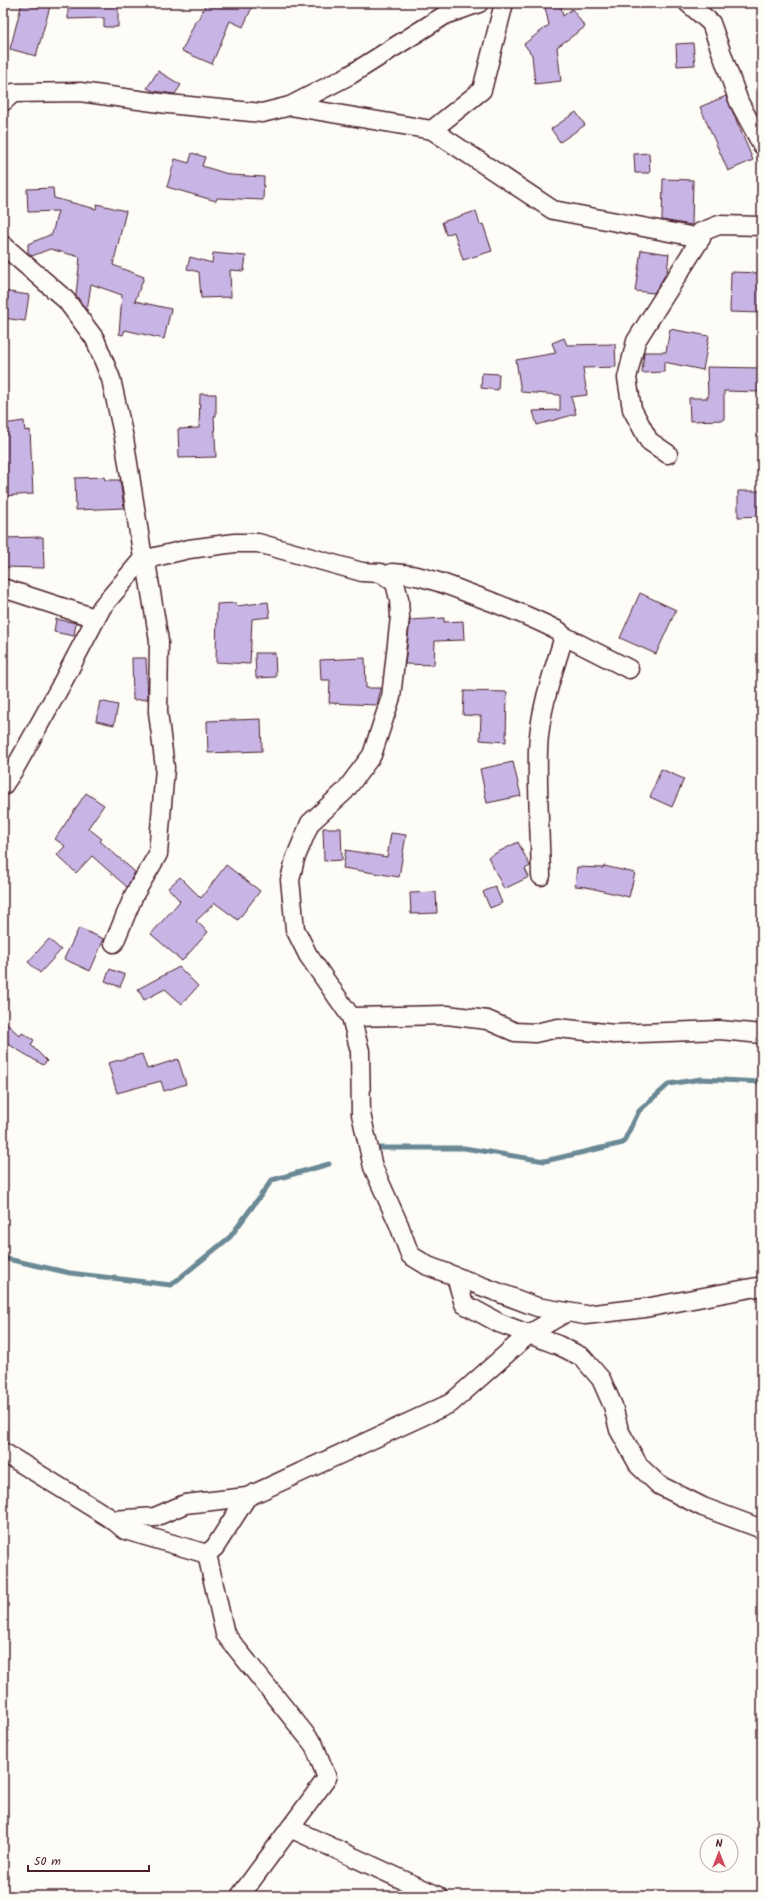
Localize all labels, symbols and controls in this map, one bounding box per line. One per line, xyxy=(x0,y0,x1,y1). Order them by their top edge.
north arrow xyxy=(699,1833,739,1873)
text: N xyxy=(716,1835,723,1853)
scale bar xyxy=(28,1847,149,1873)
text: 50 m xyxy=(34,1852,61,1871)

